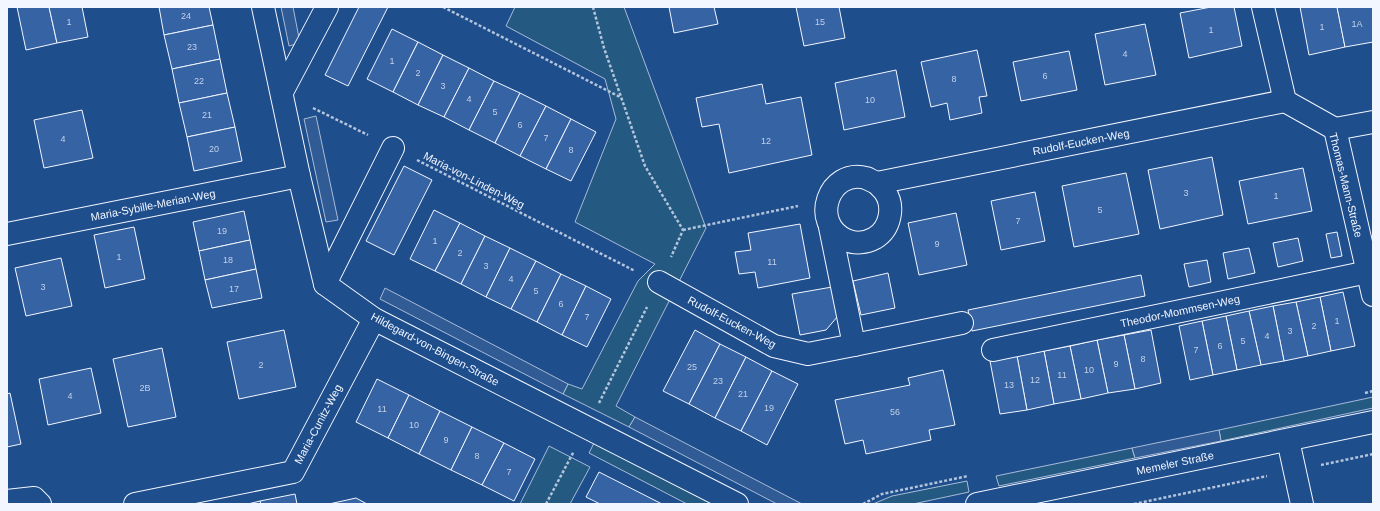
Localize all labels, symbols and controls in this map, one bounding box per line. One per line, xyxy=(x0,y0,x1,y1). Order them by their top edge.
house number: 24 xyxy=(181,11,191,21)
house number: 1 xyxy=(66,17,72,27)
house number: 15 xyxy=(815,17,825,27)
house number: 1A xyxy=(1351,19,1363,29)
house number: 1 xyxy=(1319,22,1325,32)
house number: 1 xyxy=(1208,25,1214,35)
house number: 23 xyxy=(187,42,197,52)
house number: 4 xyxy=(1122,49,1128,59)
house number: 1 xyxy=(389,56,395,66)
house number: 2 xyxy=(415,68,421,78)
house number: 6 xyxy=(1042,71,1048,81)
house number: 8 xyxy=(951,74,957,84)
house number: 22 xyxy=(194,76,204,86)
house number: 3 xyxy=(440,81,446,91)
house number: 4 xyxy=(466,94,472,104)
house number: 10 xyxy=(865,95,875,105)
house number: 5 xyxy=(492,107,498,117)
house number: 21 xyxy=(202,110,212,120)
house number: 6 xyxy=(517,120,523,130)
street label: Rudolf-Eucken-Weg xyxy=(1032,127,1130,157)
street label: Thomas-Mann-Straße xyxy=(1327,131,1365,239)
house number: 7 xyxy=(543,133,549,143)
house number: 4 xyxy=(60,134,66,144)
house number: 12 xyxy=(761,136,771,146)
house number: 20 xyxy=(209,144,219,154)
house number: 8 xyxy=(568,145,574,155)
street label: Maria-von-Linden-Weg xyxy=(422,149,526,211)
street label: Maria-Sybille-Merian-Weg xyxy=(90,187,216,223)
house number: 3 xyxy=(1183,188,1189,198)
house number: 1 xyxy=(1273,191,1279,201)
house number: 5 xyxy=(1097,205,1103,215)
house number: 7 xyxy=(1015,216,1021,226)
house number: 19 xyxy=(217,226,227,236)
house number: 1 xyxy=(432,236,438,246)
house number: 9 xyxy=(934,239,940,249)
house number: 2 xyxy=(457,248,463,258)
house number: 1 xyxy=(116,252,122,262)
house number: 18 xyxy=(223,255,233,265)
house number: 11 xyxy=(767,257,777,267)
house number: 3 xyxy=(483,261,489,271)
house number: 4 xyxy=(508,274,514,284)
house number: 3 xyxy=(40,282,46,292)
house number: 17 xyxy=(229,284,239,294)
house number: 5 xyxy=(533,286,539,296)
street label: Theodor-Mommsen-Weg xyxy=(1119,292,1241,330)
street label: Rudolf-Eucken-Weg xyxy=(686,294,778,350)
house number: 6 xyxy=(558,299,564,309)
street label: Hildegard-von-Bingen-Straße xyxy=(369,310,501,388)
house number: 7 xyxy=(584,312,590,322)
house number: 1 xyxy=(1334,316,1340,326)
house number: 2 xyxy=(1311,321,1317,331)
house number: 3 xyxy=(1287,326,1293,336)
house number: 4 xyxy=(1264,331,1270,341)
house number: 5 xyxy=(1240,336,1246,346)
house number: 6 xyxy=(1217,341,1223,351)
house number: 7 xyxy=(1193,345,1199,355)
house number: 8 xyxy=(1140,354,1146,364)
house number: 9 xyxy=(1113,359,1119,369)
house number: 2 xyxy=(258,360,264,370)
house number: 25 xyxy=(687,362,697,372)
house number: 10 xyxy=(1084,365,1094,375)
house number: 11 xyxy=(1057,370,1067,380)
house number: 12 xyxy=(1030,375,1040,385)
house number: 23 xyxy=(713,376,723,386)
house number: 13 xyxy=(1004,380,1014,390)
street label: Maria-Cunitz-Weg xyxy=(292,382,344,466)
house number: 2B xyxy=(139,383,151,393)
house number: 21 xyxy=(738,389,748,399)
house number: 4 xyxy=(67,391,73,401)
house number: 19 xyxy=(764,403,774,413)
house number: 11 xyxy=(377,404,387,414)
house number: 56 xyxy=(890,407,900,417)
house number: 10 xyxy=(409,420,419,430)
house number: 9 xyxy=(443,435,449,445)
street label: Memeler Straße xyxy=(1135,449,1215,477)
house number: 8 xyxy=(474,451,480,461)
house number: 7 xyxy=(506,467,512,477)

